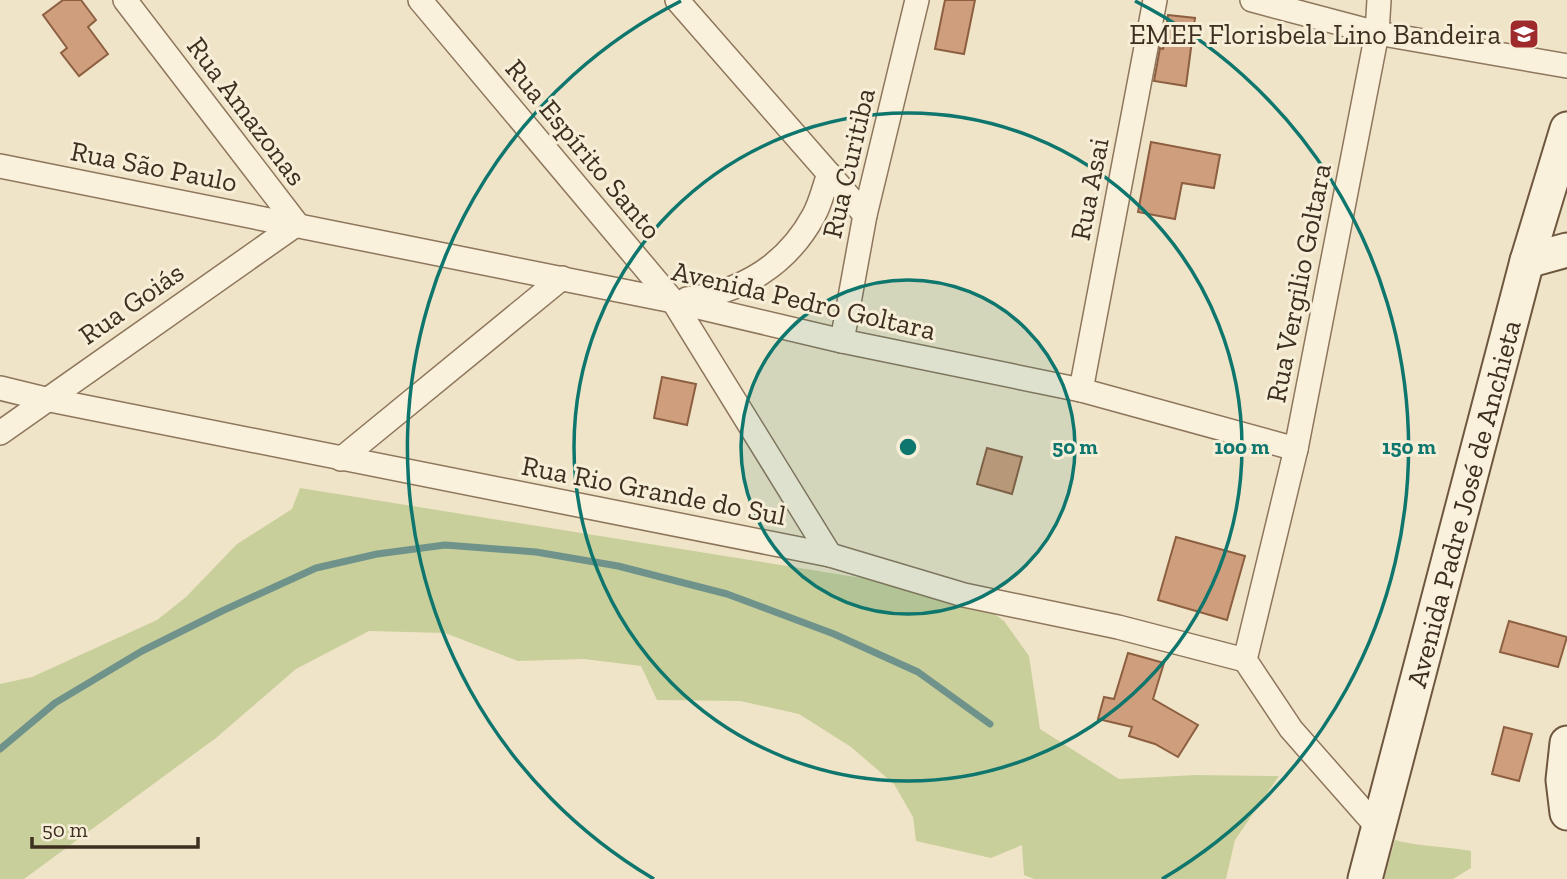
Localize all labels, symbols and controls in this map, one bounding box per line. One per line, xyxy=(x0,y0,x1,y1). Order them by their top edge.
school or university icon: EMEF Florisbela Lino Bandeira xyxy=(1507,17,1541,51)
place label: EMEF Florisbela Lino Bandeira xyxy=(1129,18,1501,51)
street label: Rua Amazonas xyxy=(180,31,313,192)
street label: Rua Espírito Santo xyxy=(499,53,669,246)
street label: Rua Curitiba xyxy=(815,84,882,241)
street label: Rua São Paulo xyxy=(68,134,240,199)
street label: Rua Asai xyxy=(1063,135,1116,243)
street label: Rua Vergilio Goltara xyxy=(1259,160,1338,405)
street label: Avenida Pedro Goltara xyxy=(669,254,939,347)
street label: Rua Goiás xyxy=(73,255,190,351)
street label: Avenida Padre José de Anchieta xyxy=(1400,316,1528,691)
text: 50 m xyxy=(1052,434,1098,459)
text: 100 m xyxy=(1215,434,1270,459)
text: 150 m xyxy=(1382,434,1437,459)
centre of rings xyxy=(896,435,920,459)
street label: Rua Rio Grande do Sul xyxy=(519,449,789,532)
scale bar xyxy=(32,806,198,850)
text: 50 m xyxy=(42,817,88,842)

